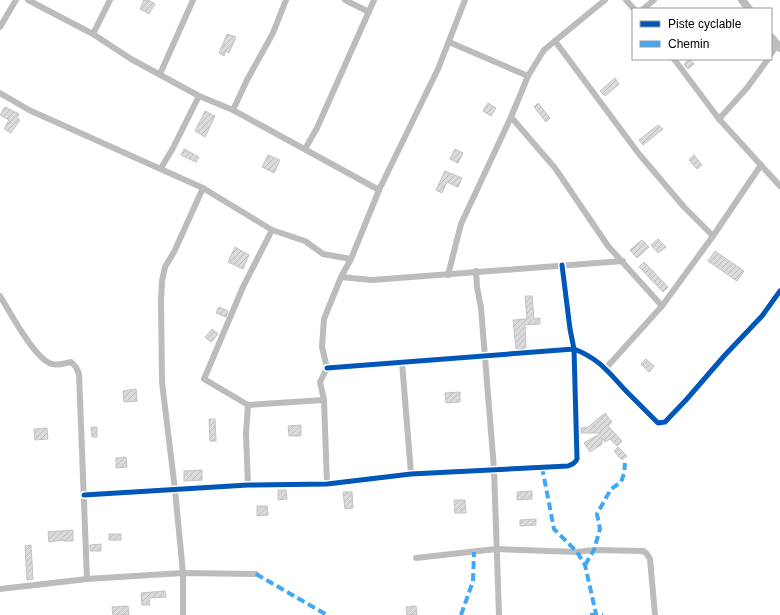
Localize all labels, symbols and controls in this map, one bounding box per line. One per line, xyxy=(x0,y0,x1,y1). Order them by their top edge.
legend xyxy=(632,8,772,60)
text: Piste cyclable xyxy=(668,17,742,31)
text: Chemin xyxy=(668,37,709,51)

